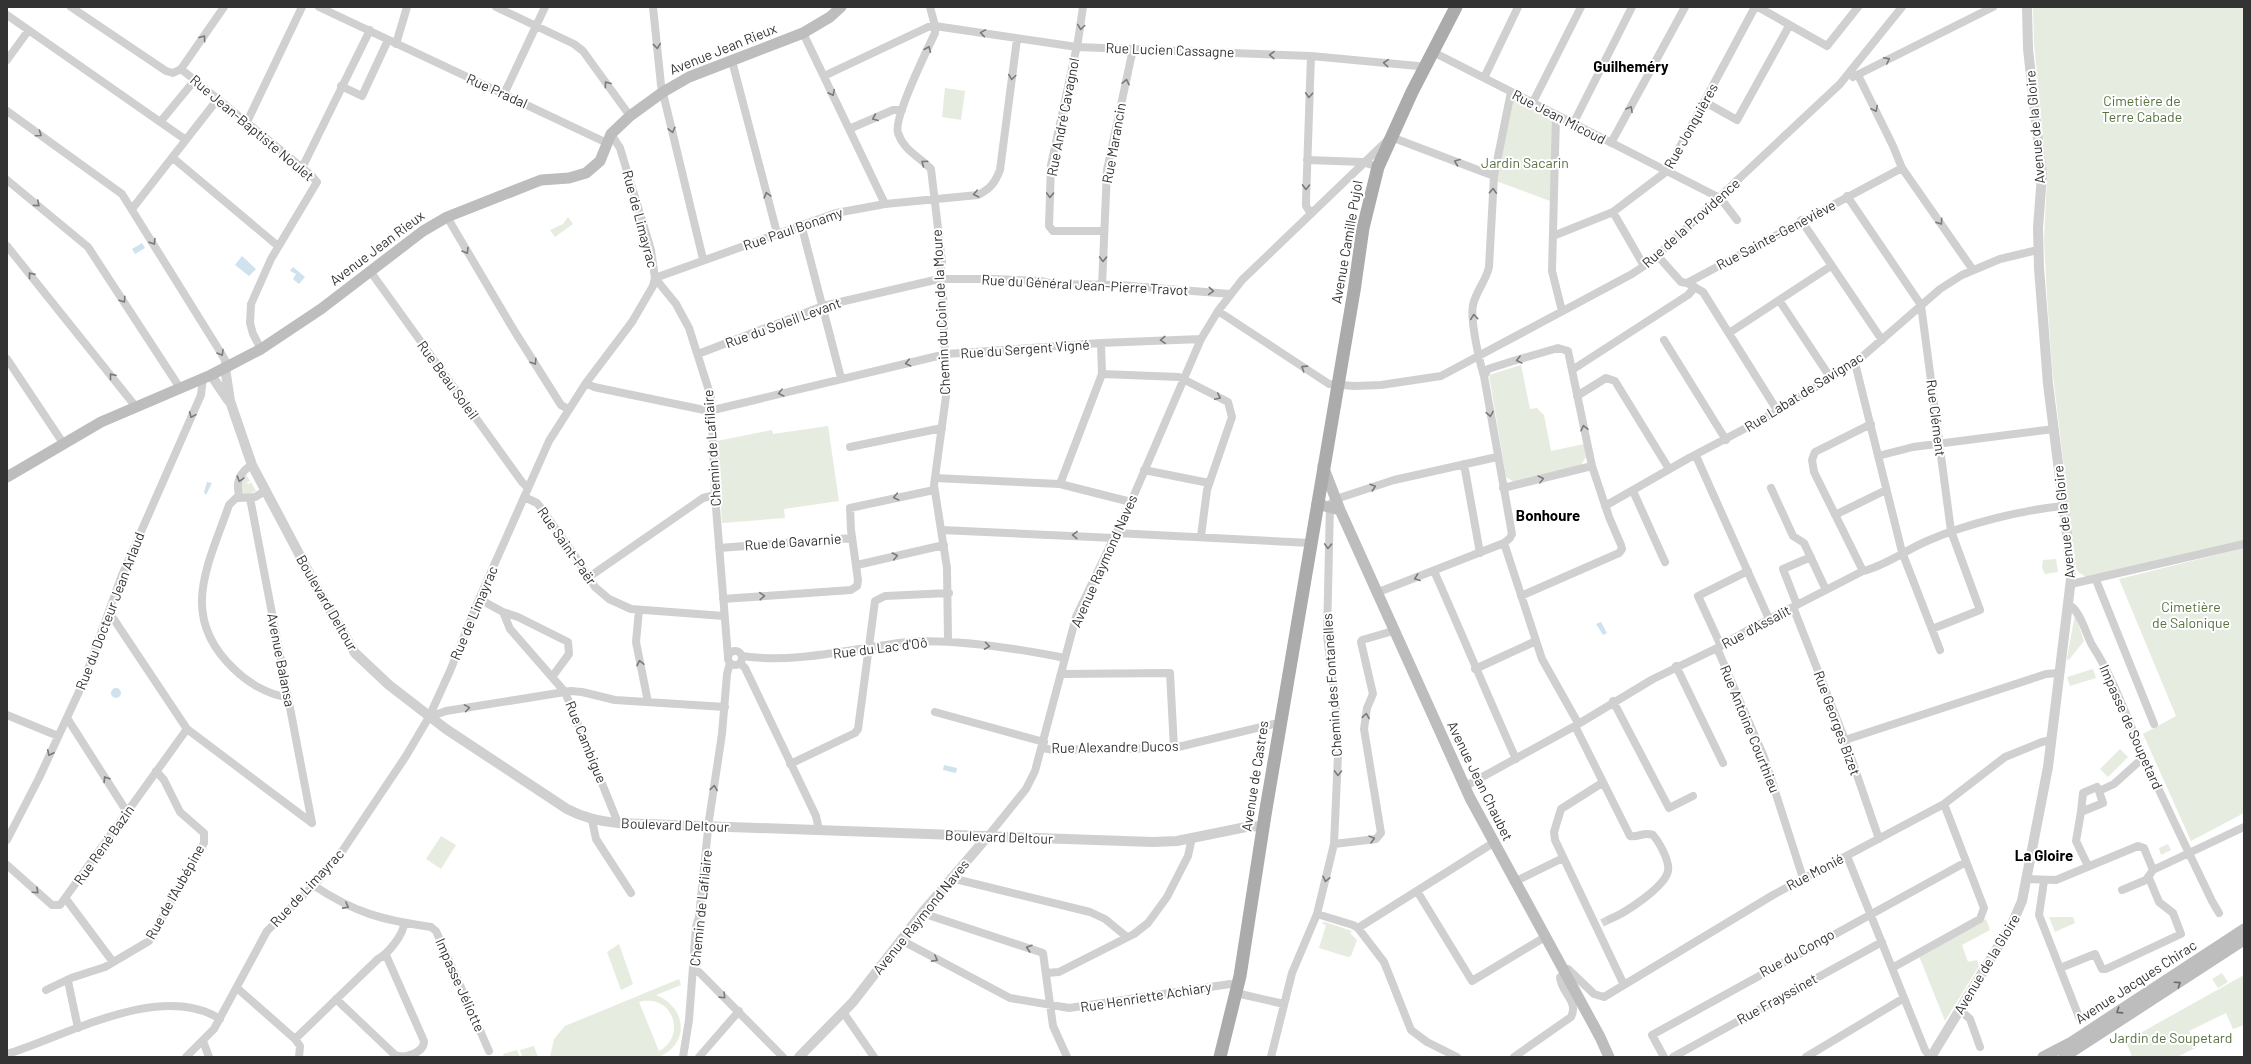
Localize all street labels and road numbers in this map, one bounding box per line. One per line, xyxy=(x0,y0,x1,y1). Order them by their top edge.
street label: Avenue Jean Rieux xyxy=(667,19,779,78)
street label: Rue Lucien Cassagne xyxy=(1105,39,1235,60)
street label: Rue André Cavagnol xyxy=(1043,56,1082,177)
street label: Rue Pradal xyxy=(464,70,530,112)
street label: Avenue de la Gloire xyxy=(2021,70,2048,185)
street label: Rue Jean-Baptiste Noulet xyxy=(187,71,318,184)
street label: Rue Jonquières xyxy=(1660,80,1721,171)
street label: Rue Jean Micoud xyxy=(1510,86,1609,147)
street label: Rue Marancin xyxy=(1098,101,1129,185)
street label: Rue de Limayrac xyxy=(619,168,662,270)
street label: Rue de la Providence xyxy=(1638,174,1743,271)
street label: Avenue Camille Pujol xyxy=(1327,179,1366,305)
street label: Rue Sainte-Geneviève xyxy=(1713,196,1838,273)
street label: Rue Paul Bonamy xyxy=(741,203,845,254)
street label: Avenue Jean Rieux xyxy=(326,206,428,289)
street label: Chemin du Coin de la Moure xyxy=(928,229,953,395)
street label: Rue du Général Jean-Pierre Travot xyxy=(981,271,1189,298)
street label: Rue du Soleil Levant xyxy=(723,294,843,351)
street label: Rue du Sergent Vigné xyxy=(960,336,1090,361)
street label: Rue Beau Soleil xyxy=(414,337,483,422)
street label: Rue Labat de Savignac xyxy=(1741,348,1866,435)
street label: Rue Clément xyxy=(1923,379,1950,457)
street label: Chemin de Lafilaire xyxy=(699,389,724,507)
street label: Avenue de la Gloire xyxy=(2049,465,2078,580)
street label: Avenue Raymond Naves xyxy=(1067,492,1141,630)
street label: Rue Saint-Paër xyxy=(534,504,601,588)
street label: Rue du Docteur Jean Arlaud xyxy=(72,529,148,692)
street label: Rue de Gavarnie xyxy=(744,530,842,553)
street label: Boulevard Deltour xyxy=(293,552,362,654)
street label: Rue de Limayrac xyxy=(446,563,501,662)
street label: Rue d'Assalit xyxy=(1718,601,1793,652)
street label: Avenue Balansa xyxy=(264,612,299,708)
street label: Chemin des Fontanelles xyxy=(1318,613,1345,757)
street label: Rue du Lac d'Oô xyxy=(832,633,928,662)
street label: Rue Antoine Courthieu xyxy=(1717,662,1784,795)
street label: Impasse de Soupetard xyxy=(2096,662,2167,792)
street label: Rue Georges Bizet xyxy=(1811,668,1864,778)
street label: Rue Cambigue xyxy=(562,698,611,785)
street label: Avenue Jean Chaubet xyxy=(1444,718,1517,843)
street label: Avenue de Castres xyxy=(1237,719,1272,832)
street label: Rue Alexandre Ducos xyxy=(1051,737,1179,756)
street label: Rue René Bazin xyxy=(70,802,137,888)
street label: Boulevard Deltour xyxy=(621,814,729,835)
street label: Boulevard Deltour xyxy=(945,826,1053,847)
street label: Rue de l'Aubépine xyxy=(142,841,208,942)
street label: Rue de Limayrac xyxy=(266,845,347,930)
street label: Chemin de Lafilaire xyxy=(686,849,715,967)
street label: Rue Monié xyxy=(1783,849,1846,894)
street label: Avenue Raymond Naves xyxy=(869,855,973,978)
street label: Avenue de la Gloire xyxy=(1950,911,2023,1017)
street label: Rue du Congo xyxy=(1756,925,1837,980)
street label: Impasse Jéliotte xyxy=(432,935,489,1034)
street label: Avenue Jacques Chirac xyxy=(2072,936,2199,1027)
street label: Rue Frayssinet xyxy=(1734,970,1820,1028)
street label: Rue Henriette Achiary xyxy=(1079,978,1213,1015)

